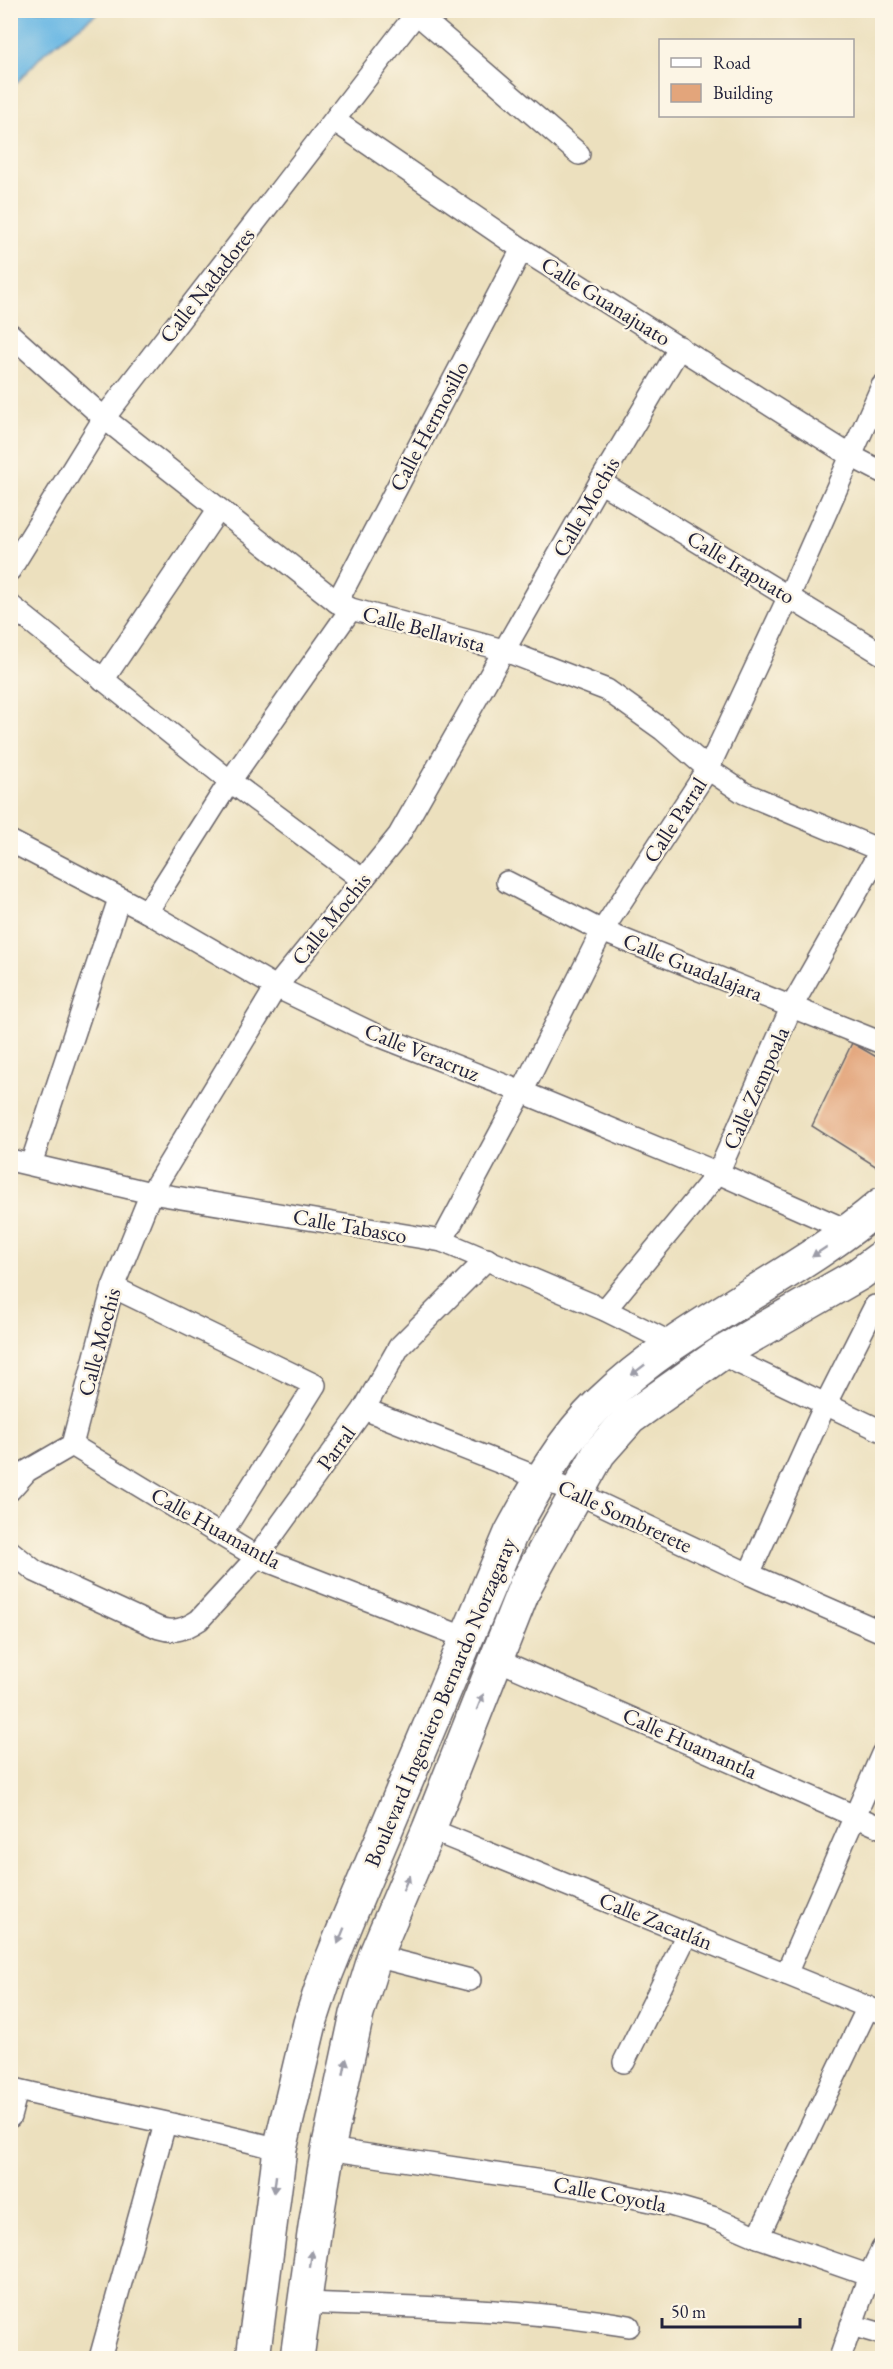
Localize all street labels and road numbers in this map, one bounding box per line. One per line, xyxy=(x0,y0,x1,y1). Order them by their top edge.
street label: Calle Nadadores xyxy=(153,221,261,349)
street label: Calle Guanajuato xyxy=(536,250,676,352)
street label: Calle Hermosillo xyxy=(382,356,476,496)
street label: Calle Mochis xyxy=(546,452,626,562)
street label: Calle Irapuato xyxy=(682,523,800,611)
street label: Calle Bellavista xyxy=(359,599,489,659)
street label: Calle Parral xyxy=(637,772,713,868)
street label: Calle Mochis xyxy=(285,867,377,971)
street label: Calle Guadalajara xyxy=(619,926,767,1008)
street label: Calle Veracruz xyxy=(360,1016,484,1088)
street label: Calle Zempoala xyxy=(716,1022,796,1154)
street label: Calle Tabasco xyxy=(291,1202,409,1250)
street label: Calle Mochis xyxy=(71,1285,127,1399)
street label: Parral xyxy=(310,1420,362,1476)
street label: Calle Sombrerete xyxy=(553,1472,697,1560)
street label: Calle Huamantla xyxy=(146,1480,286,1576)
street label: Boulevard Ingeniero Bernardo Norzagaray xyxy=(357,1532,523,1871)
street label: Calle Huamantla xyxy=(618,1700,762,1786)
street label: Calle Zacatlán xyxy=(595,1885,717,1957)
street label: Calle Coyotla xyxy=(551,2169,669,2219)

